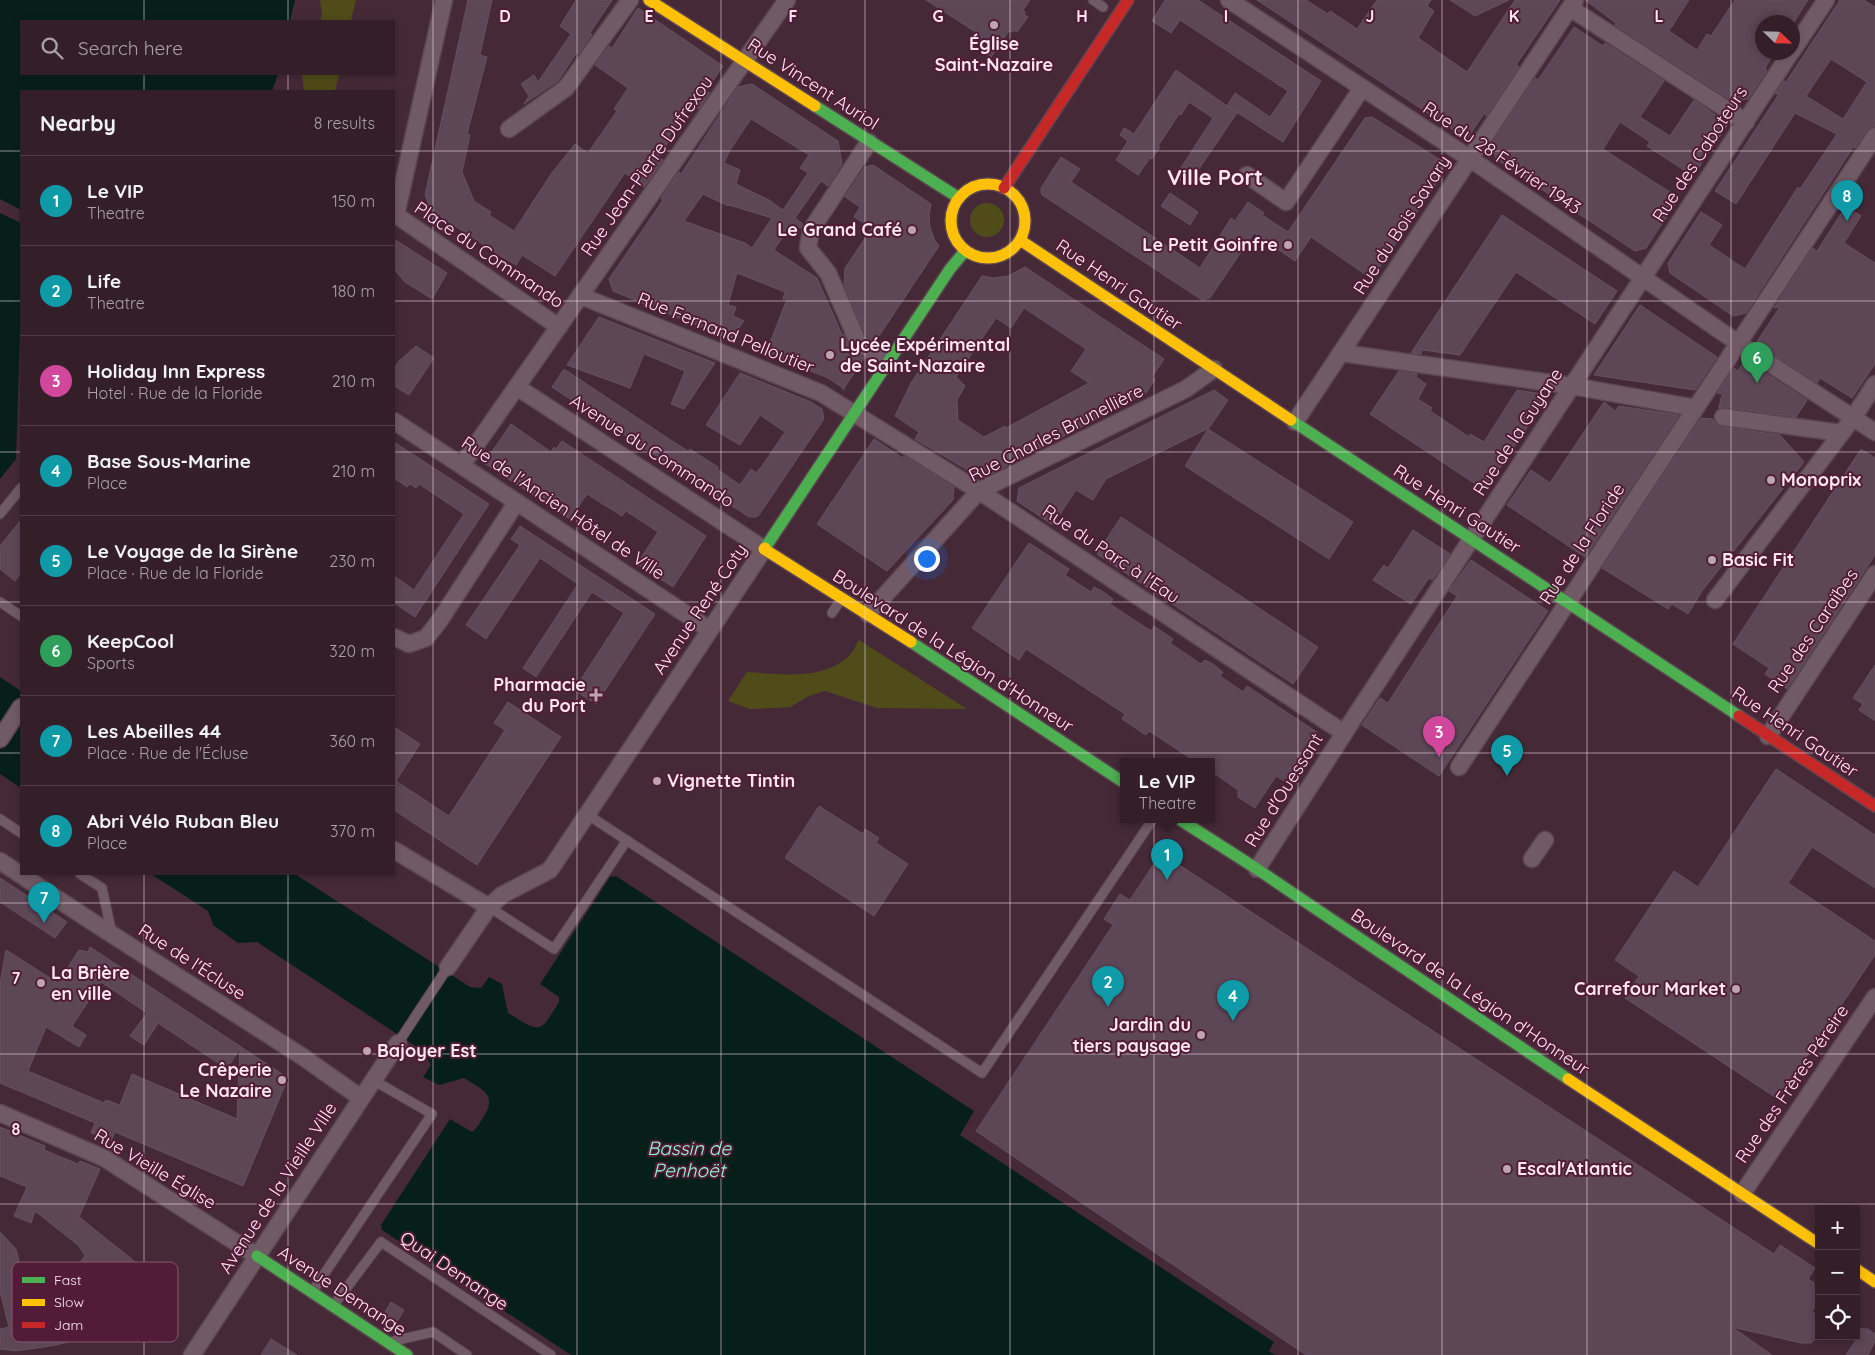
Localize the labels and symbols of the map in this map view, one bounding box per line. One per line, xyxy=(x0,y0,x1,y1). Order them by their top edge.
text: D xyxy=(499,6,511,26)
text: E xyxy=(644,6,654,26)
text: F xyxy=(789,6,798,26)
text: G xyxy=(932,6,944,26)
text: H xyxy=(1076,6,1088,26)
text: I xyxy=(1224,6,1228,26)
text: J xyxy=(1366,6,1374,26)
text: K xyxy=(1509,6,1519,26)
text: L xyxy=(1655,6,1664,26)
north arrow xyxy=(1755,15,1800,60)
marker: Église Saint-Nazaire xyxy=(988,19,1000,31)
place label: Église Saint-Nazaire xyxy=(935,32,1053,76)
street label: Rue Vincent Auriol xyxy=(743,33,883,135)
street label: Rue Jean-Pierre Dufrexou xyxy=(575,71,718,260)
street label: Rue des Caboteurs xyxy=(1647,81,1752,226)
street label: Rue du 28 Février 1943 xyxy=(1419,96,1586,219)
street label: Rue du Bois Savary xyxy=(1348,151,1455,299)
district label: Ville Port xyxy=(1167,163,1263,191)
pin: 8 xyxy=(1831,180,1863,221)
street label: Place du Commando xyxy=(410,196,568,313)
place label: Le Grand Café xyxy=(777,218,902,241)
marker: Le Grand Café xyxy=(906,224,918,236)
place label: Le Petit Goinfre xyxy=(1142,233,1278,256)
street label: Rue Henri Gautier xyxy=(1052,234,1187,335)
marker: Le Petit Goinfre xyxy=(1282,239,1294,251)
street label: Rue Fernand Pelloutier xyxy=(634,287,818,379)
place label: Lycée Expérimental de Saint-Nazaire xyxy=(840,333,1010,377)
pin: 6 xyxy=(1741,342,1773,383)
marker: Lycée Expérimental de Saint-Nazaire xyxy=(824,349,836,361)
street label: Rue de la Guyane xyxy=(1468,364,1567,500)
street label: Rue Charles Brunellière xyxy=(965,379,1147,487)
street label: Avenue du Commando xyxy=(566,389,739,512)
street label: Rue de l'Ancien Hôtel de Ville xyxy=(457,431,669,584)
street label: Rue Henri Gautier xyxy=(1389,459,1525,558)
place label: Monoprix xyxy=(1781,468,1861,491)
marker: Monoprix xyxy=(1765,474,1777,486)
street label: Rue de la Floride xyxy=(1534,479,1629,609)
street label: Rue du Parc à l'Eau xyxy=(1038,499,1184,608)
street label: Avenue René Coty xyxy=(647,539,752,679)
your location xyxy=(914,546,940,572)
place label: Basic Fit xyxy=(1722,548,1794,571)
marker: Basic Fit xyxy=(1706,554,1718,566)
street label: Boulevard de la Légion d'Honneur xyxy=(828,564,1078,737)
street label: Rue des Caraïbes xyxy=(1762,564,1863,697)
place label: Pharmacie du Port xyxy=(493,673,586,717)
street label: Rue Henri Gautier xyxy=(1728,681,1863,782)
marker: Pharmacie du Port xyxy=(590,689,602,701)
pin: 3 xyxy=(1423,716,1455,757)
street label: Rue d'Ouessant xyxy=(1239,728,1328,851)
pin: 5 xyxy=(1491,735,1523,776)
place label: Vignette Tintin xyxy=(667,769,795,792)
marker: Vignette Tintin xyxy=(651,775,663,787)
pin: 1 xyxy=(1151,839,1183,880)
pin: 7 xyxy=(28,882,60,923)
street label: Boulevard de la Légion d'Honneur xyxy=(1347,903,1594,1080)
street label: Rue de l'Écluse xyxy=(134,918,250,1005)
place label: La Brière en ville xyxy=(51,961,130,1005)
pin: 2 xyxy=(1092,966,1124,1007)
text: 7 xyxy=(12,968,21,988)
marker: La Brière en ville xyxy=(35,977,47,989)
place label: Carrefour Market xyxy=(1574,977,1726,1000)
pin: 4 xyxy=(1217,980,1249,1021)
marker: Carrefour Market xyxy=(1730,983,1742,995)
street label: Rue des Frères Péreire xyxy=(1730,1000,1853,1167)
place label: Jardin du tiers paysage xyxy=(1072,1013,1191,1057)
marker: Jardin du tiers paysage xyxy=(1195,1029,1207,1041)
place label: Bajoyer Est xyxy=(377,1039,477,1062)
marker: Bajoyer Est xyxy=(361,1045,373,1057)
place label: Crêperie Le Nazaire xyxy=(179,1058,272,1102)
marker: Crêperie Le Nazaire xyxy=(276,1074,288,1086)
street label: Avenue de la Vieille Ville xyxy=(214,1098,342,1278)
text: 8 xyxy=(12,1119,21,1139)
street label: Rue Vieille Église xyxy=(90,1123,220,1214)
water label: Bassin de Penhoët xyxy=(647,1136,732,1182)
place label: Escal'Atlantic xyxy=(1517,1157,1632,1180)
marker: Escal'Atlantic xyxy=(1501,1163,1513,1175)
street label: Quai Demange xyxy=(396,1226,513,1315)
street label: Avenue Demange xyxy=(274,1240,411,1341)
legend xyxy=(12,1262,178,1342)
text: Fast xyxy=(54,1271,82,1289)
text: Slow xyxy=(54,1293,84,1311)
text: Jam xyxy=(54,1316,83,1334)

